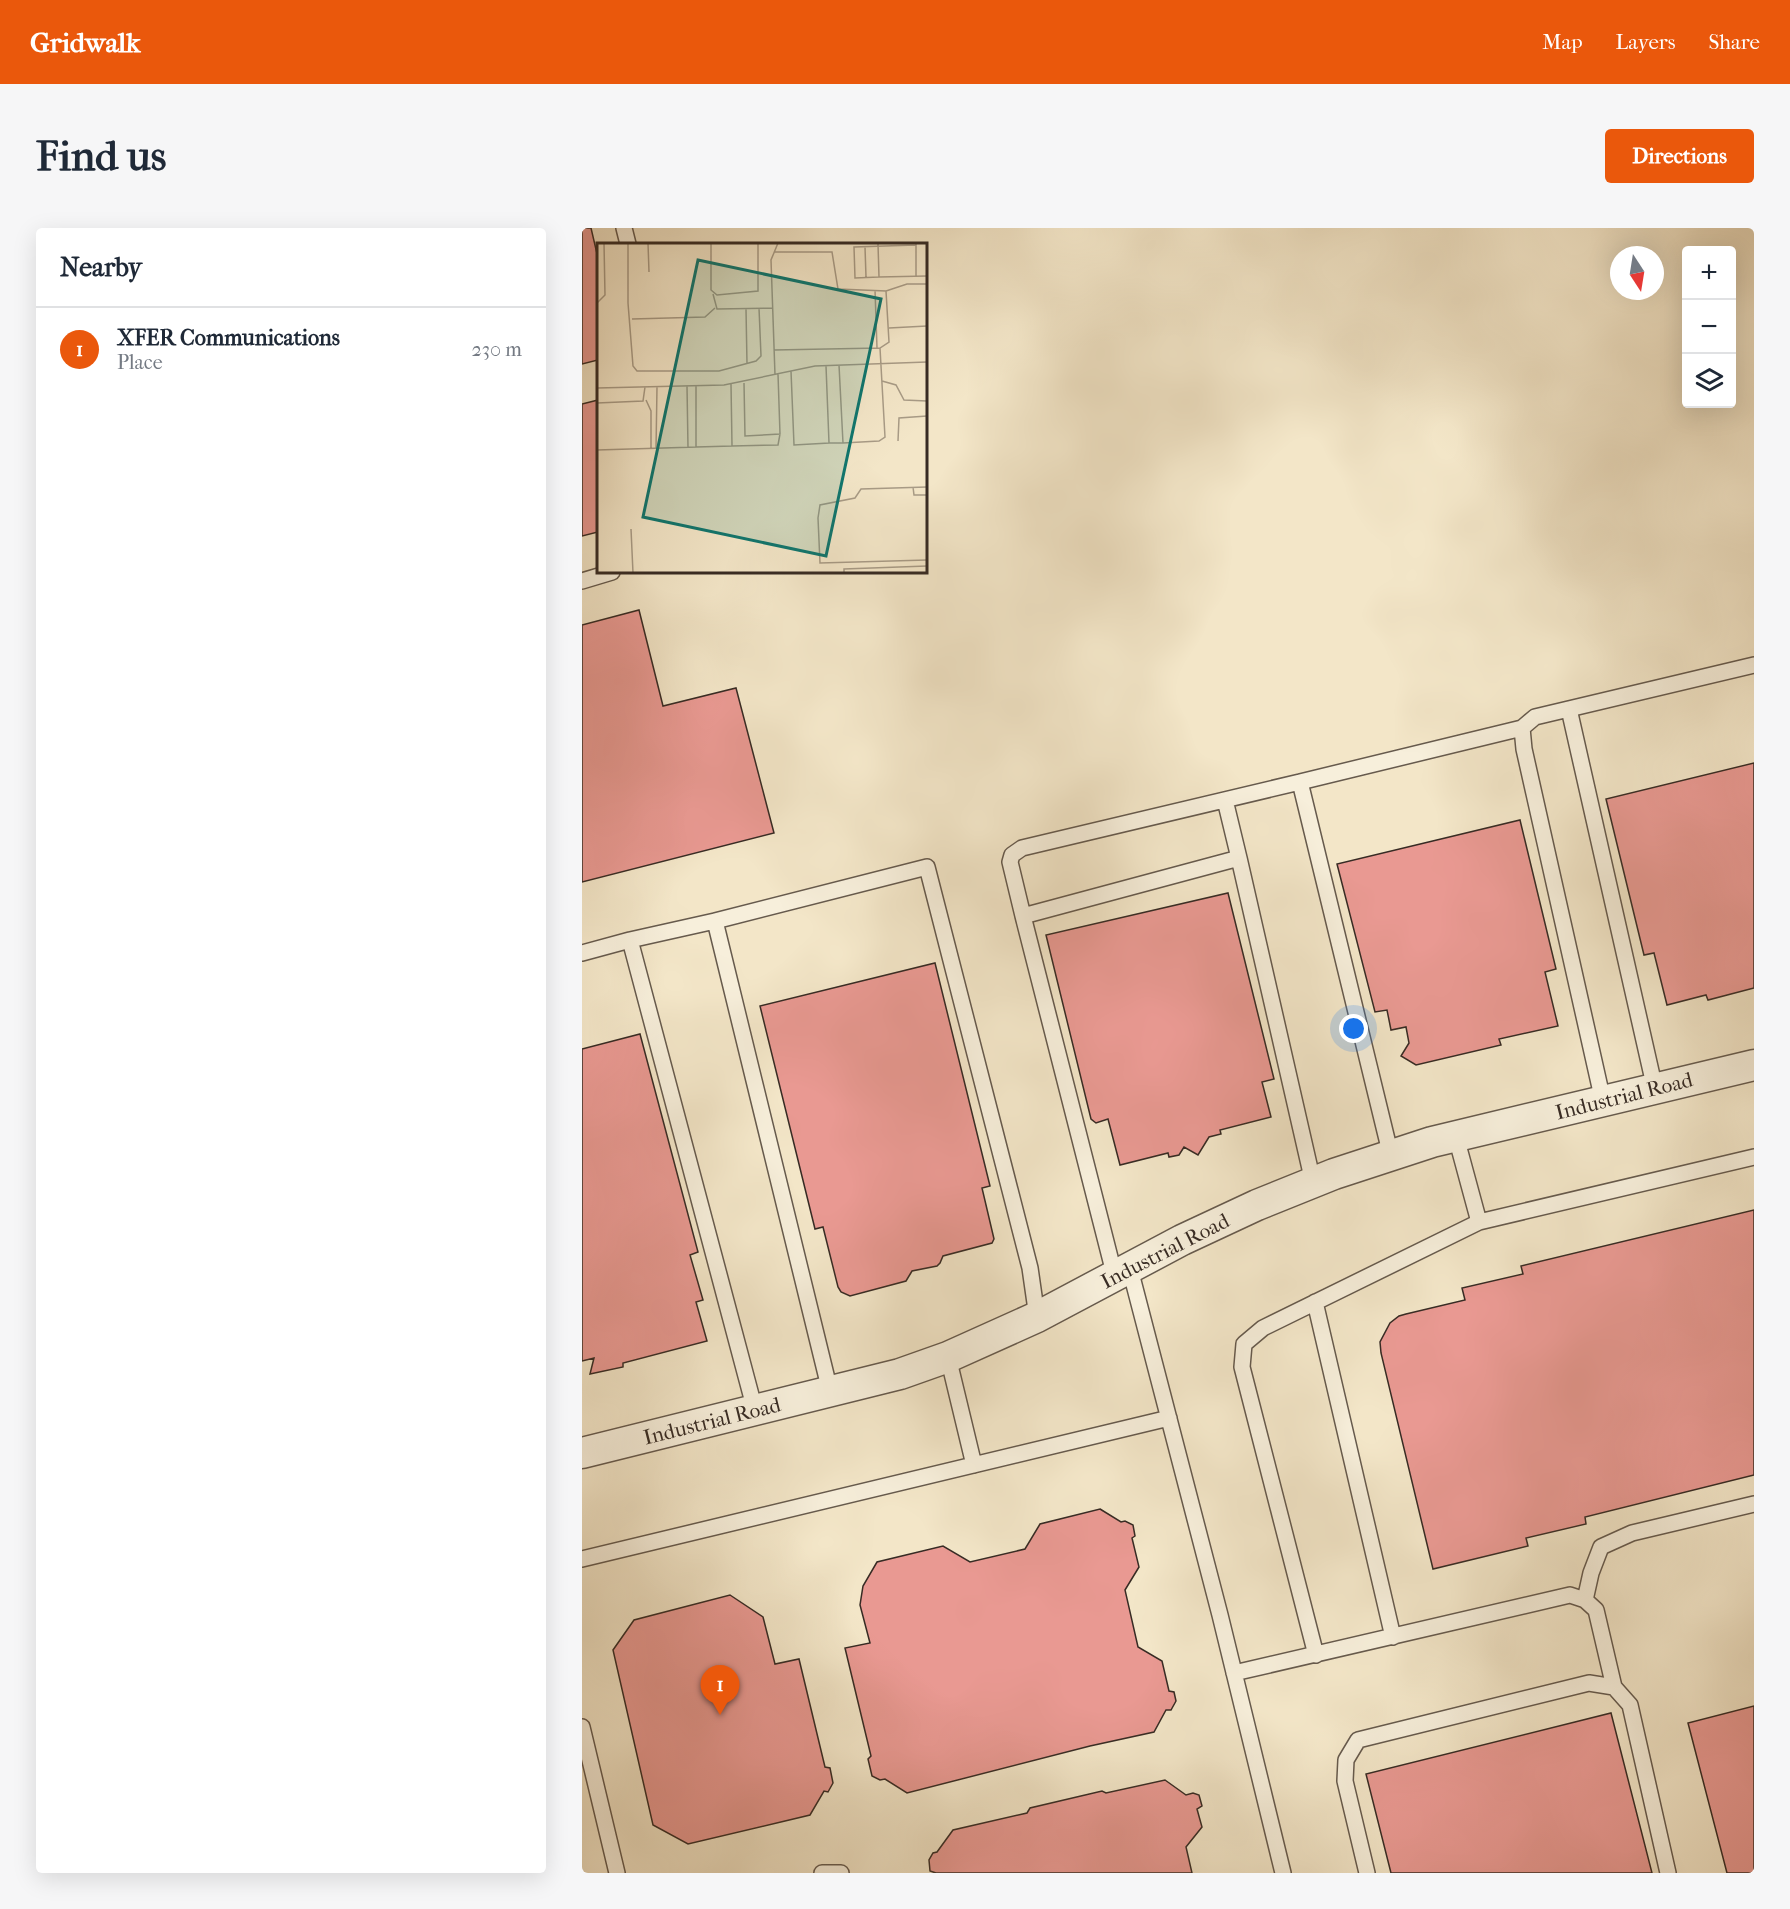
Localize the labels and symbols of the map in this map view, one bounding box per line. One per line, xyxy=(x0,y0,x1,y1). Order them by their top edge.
inset map xyxy=(597,243,927,573)
north arrow xyxy=(1610,246,1664,300)
your location xyxy=(1339,1014,1368,1043)
street label: Industrial Road xyxy=(1553,1067,1696,1125)
street label: Industrial Road xyxy=(1097,1208,1234,1294)
street label: Industrial Road xyxy=(641,1392,784,1450)
pin: 1 xyxy=(700,1666,740,1715)

